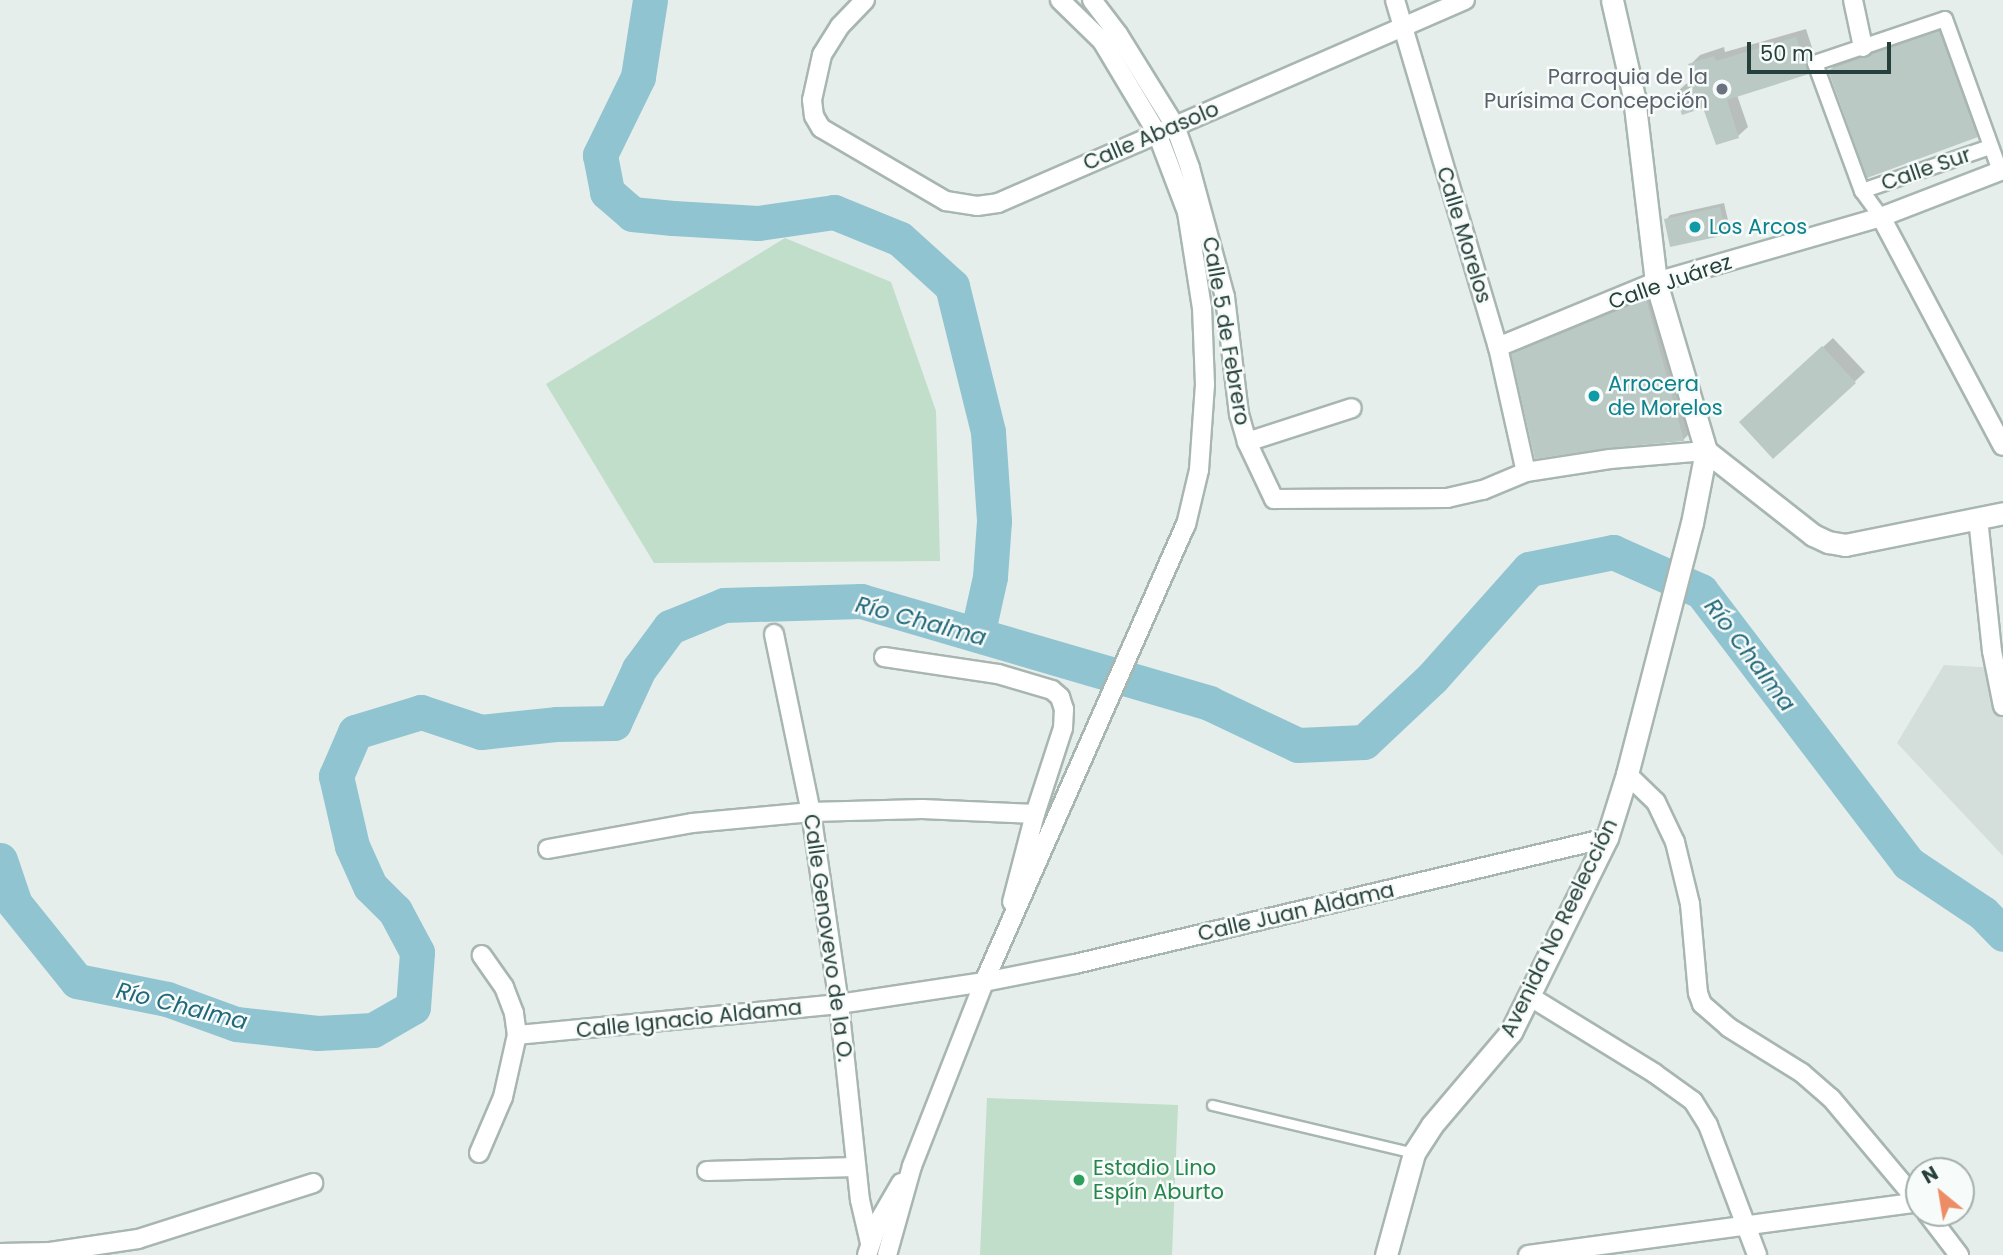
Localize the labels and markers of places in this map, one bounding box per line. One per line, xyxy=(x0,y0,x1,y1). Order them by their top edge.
place label: Parroquia de la Purísima Concepción xyxy=(1484,64,1708,114)
marker: Parroquia de la Purísima Concepción xyxy=(1714,81,1730,97)
place label: Los Arcos xyxy=(1709,214,1807,240)
marker: Los Arcos xyxy=(1687,219,1703,235)
place label: Arrocera de Morelos xyxy=(1608,371,1723,421)
marker: Arrocera de Morelos xyxy=(1586,388,1602,404)
place label: Estadio Lino Espín Aburto xyxy=(1093,1155,1224,1205)
marker: Estadio Lino Espín Aburto xyxy=(1071,1172,1087,1188)

